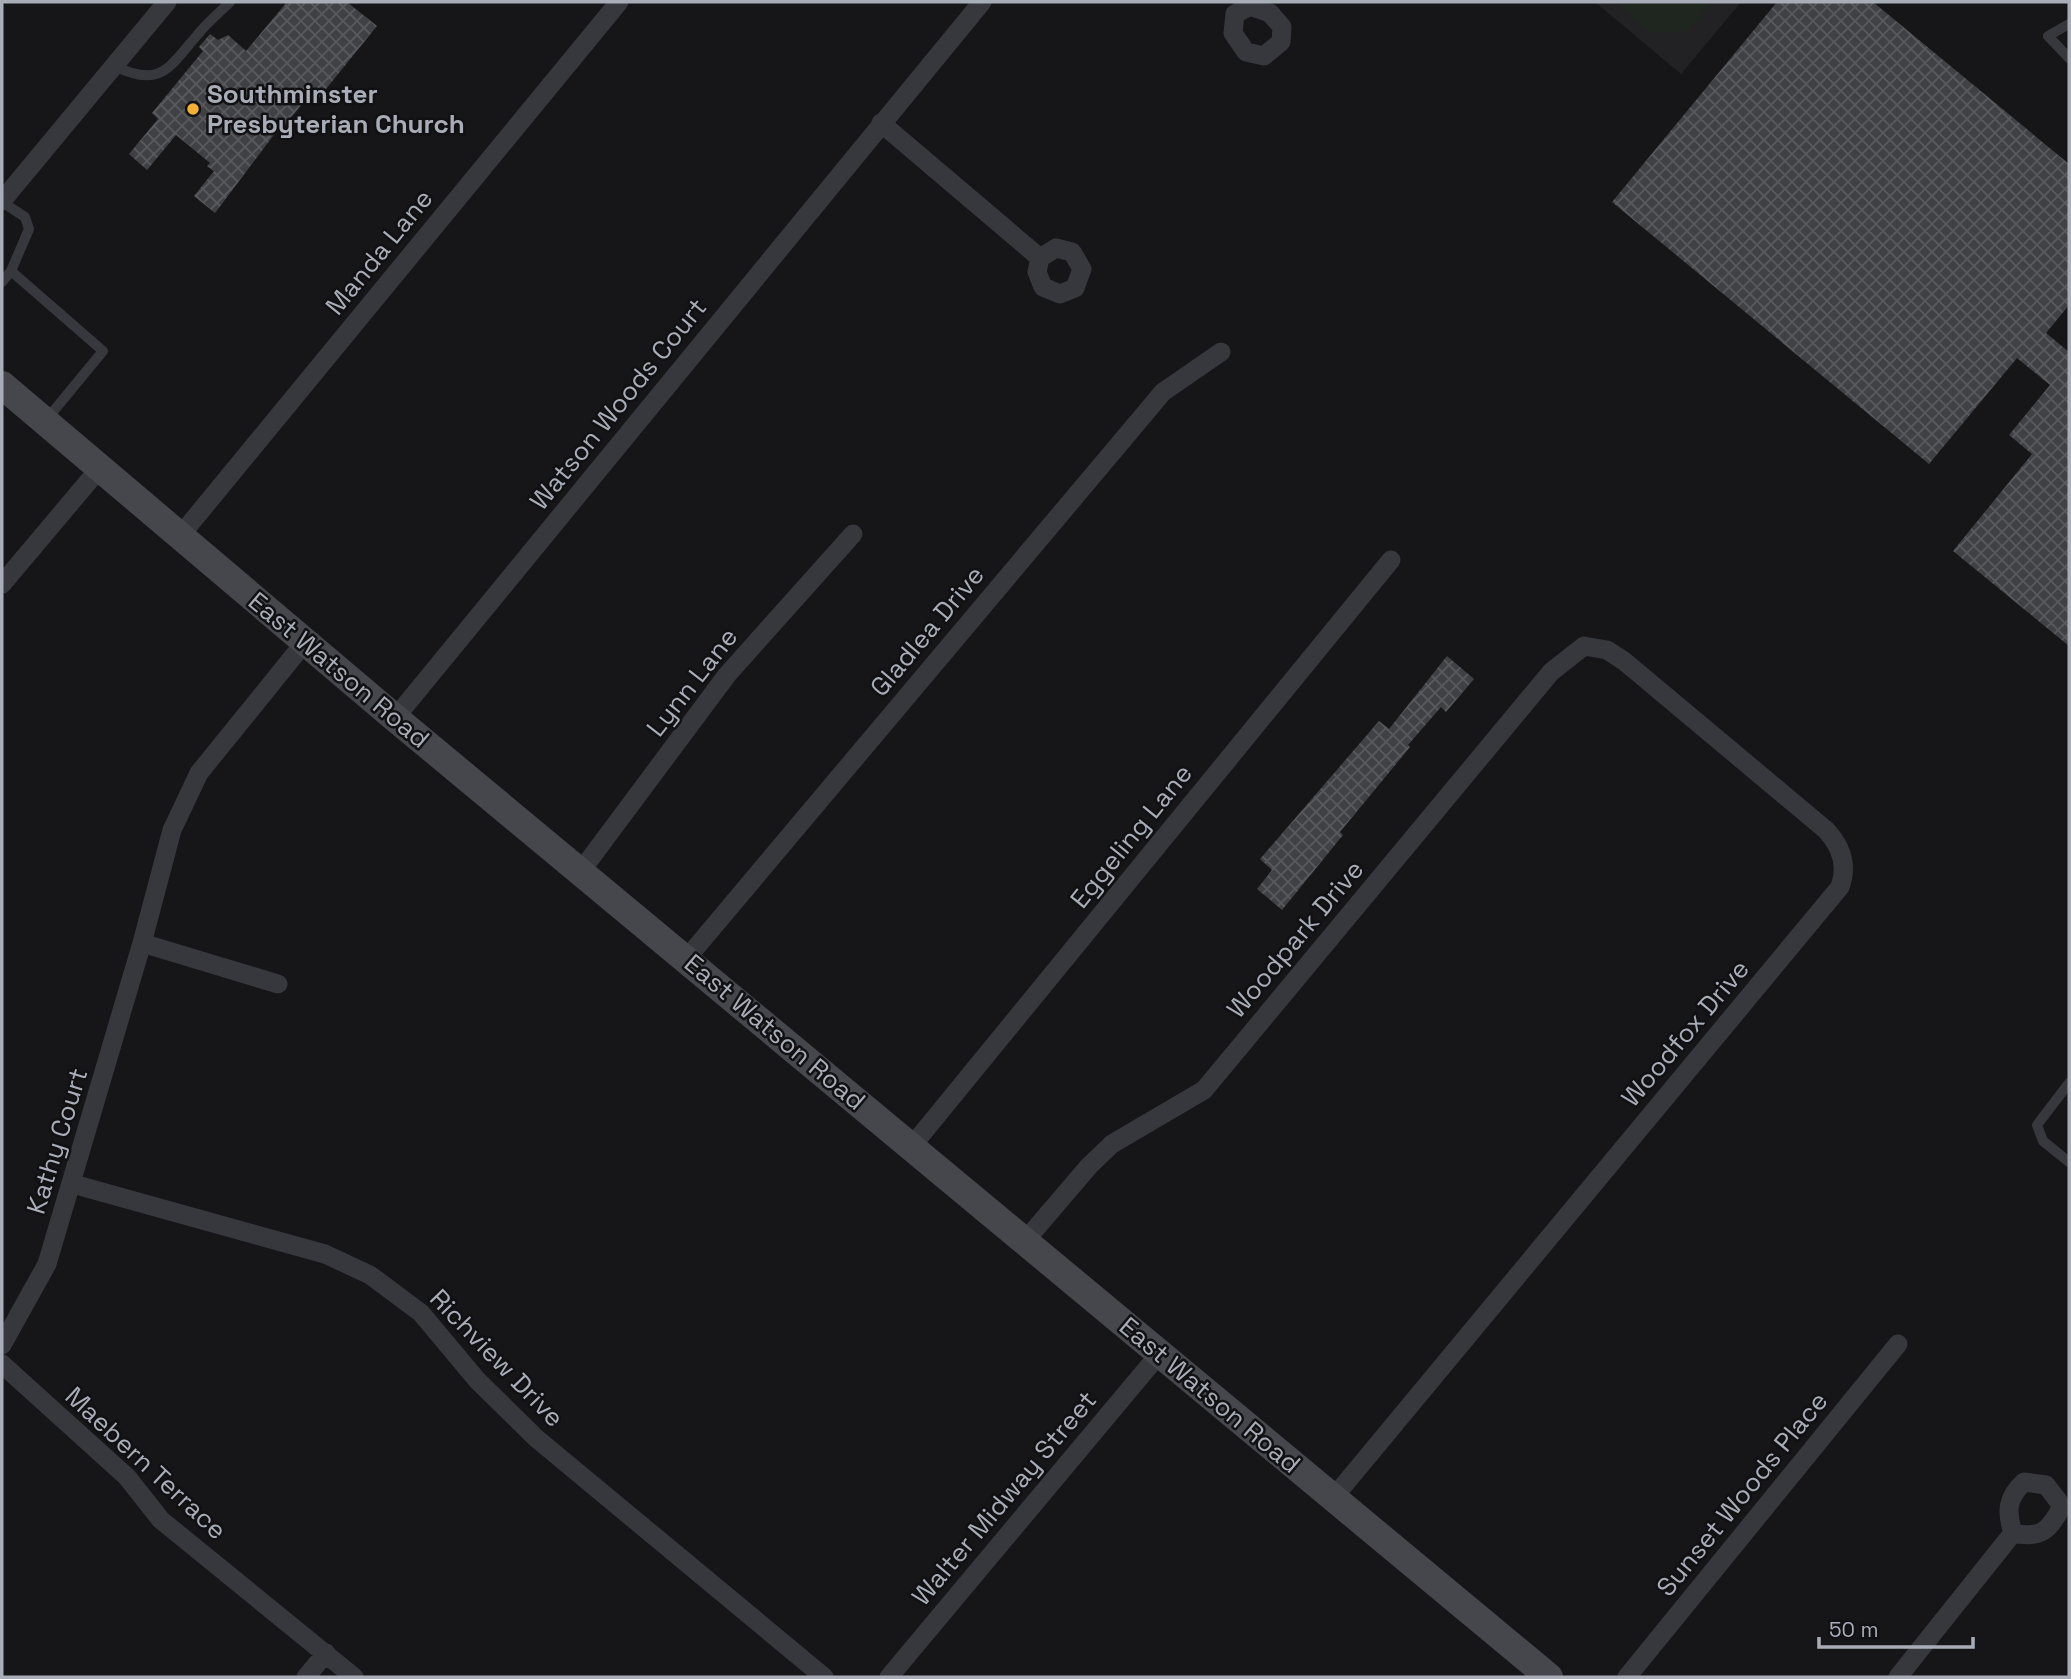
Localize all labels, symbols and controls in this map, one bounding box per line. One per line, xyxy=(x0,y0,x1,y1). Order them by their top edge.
place label: Southminster Presbyterian Church xyxy=(207,77,465,141)
marker: Southminster Presbyterian Church xyxy=(185,101,201,117)
street label: Manda Lane xyxy=(318,182,440,322)
street label: Watson Woods Court xyxy=(522,291,714,517)
street label: Gladlea Drive xyxy=(862,559,992,703)
street label: East Watson Road xyxy=(241,584,437,756)
street label: Lynn Lane xyxy=(639,621,745,743)
street label: Eggeling Lane xyxy=(1062,757,1200,915)
street label: Woodpark Drive xyxy=(1219,853,1371,1025)
street label: East Watson Road xyxy=(677,946,873,1118)
street label: Woodfox Drive xyxy=(1614,952,1756,1114)
street label: Kathy Court xyxy=(19,1064,95,1218)
street label: Richview Drive xyxy=(423,1282,571,1434)
street label: East Watson Road xyxy=(1112,1309,1308,1481)
street label: Maebern Terrace xyxy=(58,1379,234,1547)
street label: Walter Midway Street xyxy=(904,1384,1104,1612)
street label: Sunset Woods Place xyxy=(1649,1385,1835,1603)
scale bar xyxy=(1819,1606,1973,1650)
text: 50 m xyxy=(1829,1616,1879,1643)

